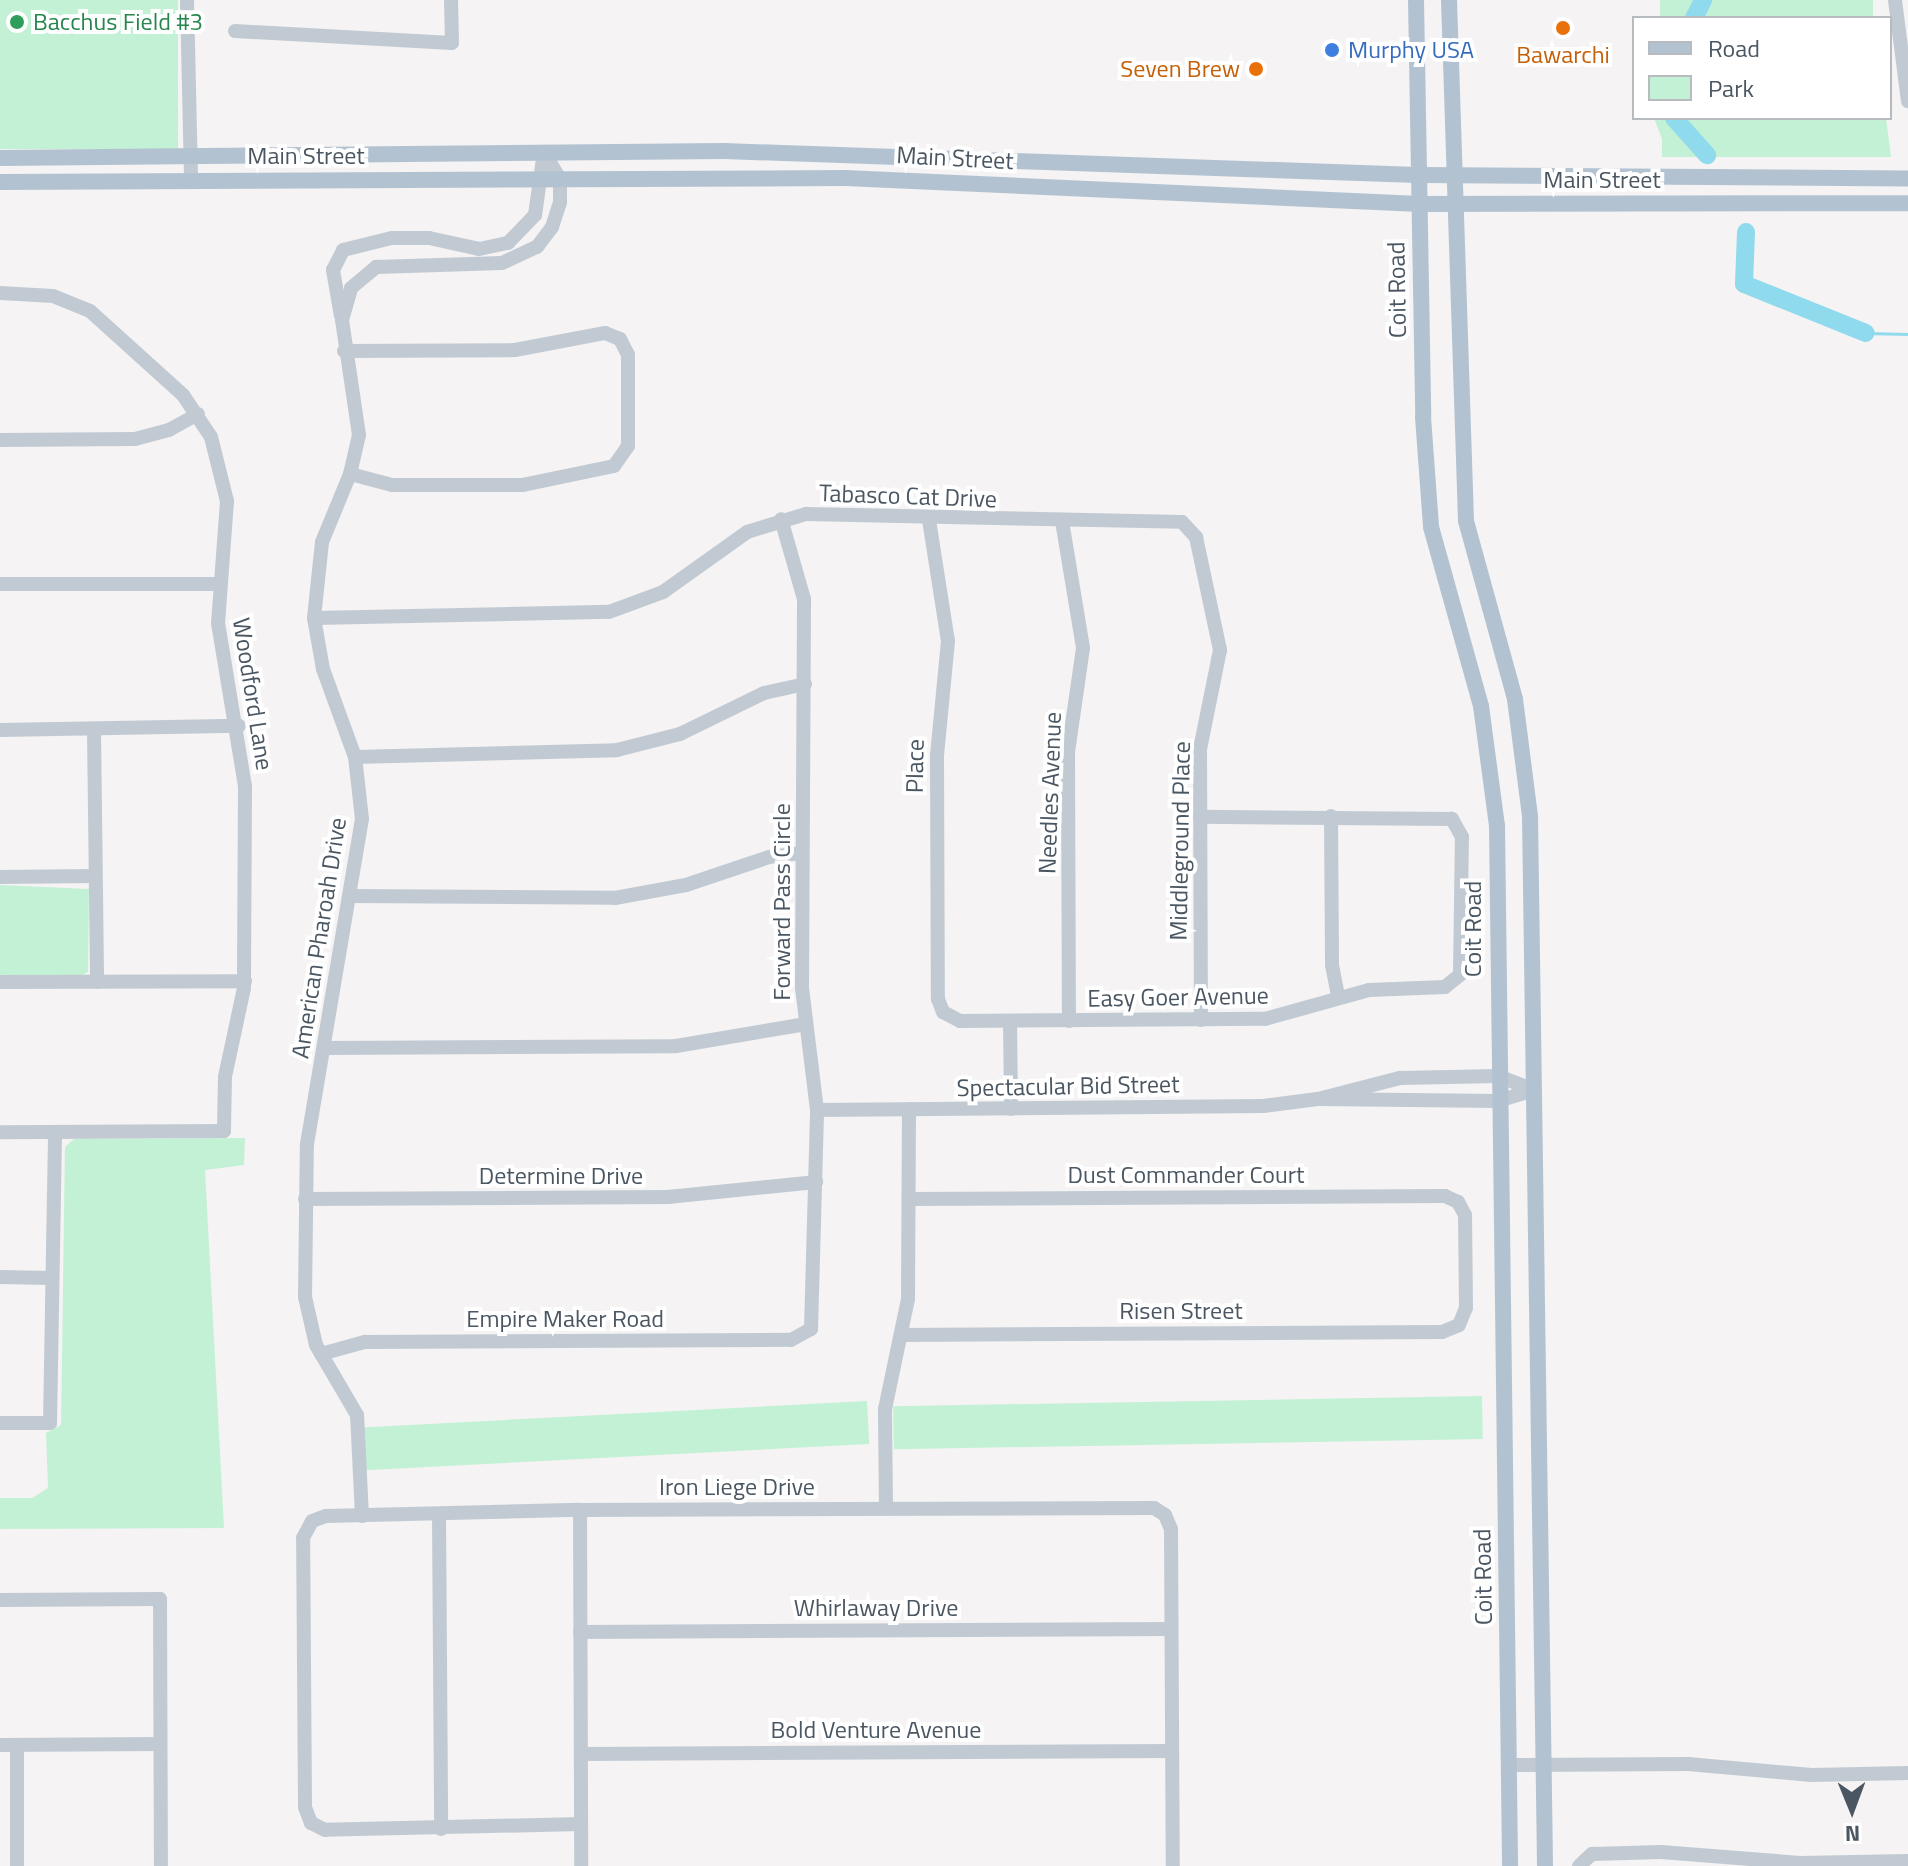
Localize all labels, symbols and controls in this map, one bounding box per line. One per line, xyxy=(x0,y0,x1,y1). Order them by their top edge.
place label: Bacchus Field #3 xyxy=(33,8,203,36)
marker: Bacchus Field #3 xyxy=(8,13,26,31)
legend xyxy=(1632,16,1892,120)
marker: Bawarchi xyxy=(1554,19,1572,37)
text: Road xyxy=(1708,30,1760,66)
place label: Murphy USA xyxy=(1348,36,1474,64)
marker: Murphy USA xyxy=(1323,41,1341,59)
place label: Bawarchi xyxy=(1516,41,1610,69)
place label: Seven Brew xyxy=(1120,55,1240,83)
marker: Seven Brew xyxy=(1247,60,1265,78)
text: Park xyxy=(1708,70,1754,106)
street label: Main Street xyxy=(896,141,1014,175)
street label: Main Street xyxy=(247,142,365,170)
street label: Main Street xyxy=(1543,166,1661,194)
street label: Coit Road xyxy=(1382,242,1412,338)
street label: Tabasco Cat Drive xyxy=(819,479,997,513)
street label: Woodford Lane xyxy=(227,616,279,772)
street label: Needles Avenue xyxy=(1033,711,1067,875)
street label: Place xyxy=(900,739,930,793)
street label: Middleground Place xyxy=(1164,741,1196,941)
street label: Forward Pass Circle xyxy=(768,803,796,1001)
street label: American Pharoah Drive xyxy=(286,816,352,1060)
street label: Coit Road xyxy=(1459,881,1487,977)
street label: Easy Goer Avenue xyxy=(1087,981,1269,1013)
street label: Spectacular Bid Street xyxy=(956,1070,1180,1102)
street label: Dust Commander Court xyxy=(1068,1161,1304,1189)
street label: Determine Drive xyxy=(479,1162,643,1190)
street label: Risen Street xyxy=(1119,1297,1243,1325)
street label: Empire Maker Road xyxy=(466,1305,664,1333)
street label: Iron Liege Drive xyxy=(659,1473,815,1501)
street label: Coit Road xyxy=(1468,1529,1498,1625)
street label: Whirlaway Drive xyxy=(794,1594,958,1622)
street label: Bold Venture Avenue xyxy=(771,1716,981,1744)
north arrow xyxy=(1812,1770,1892,1850)
text: N xyxy=(1844,1817,1860,1851)

